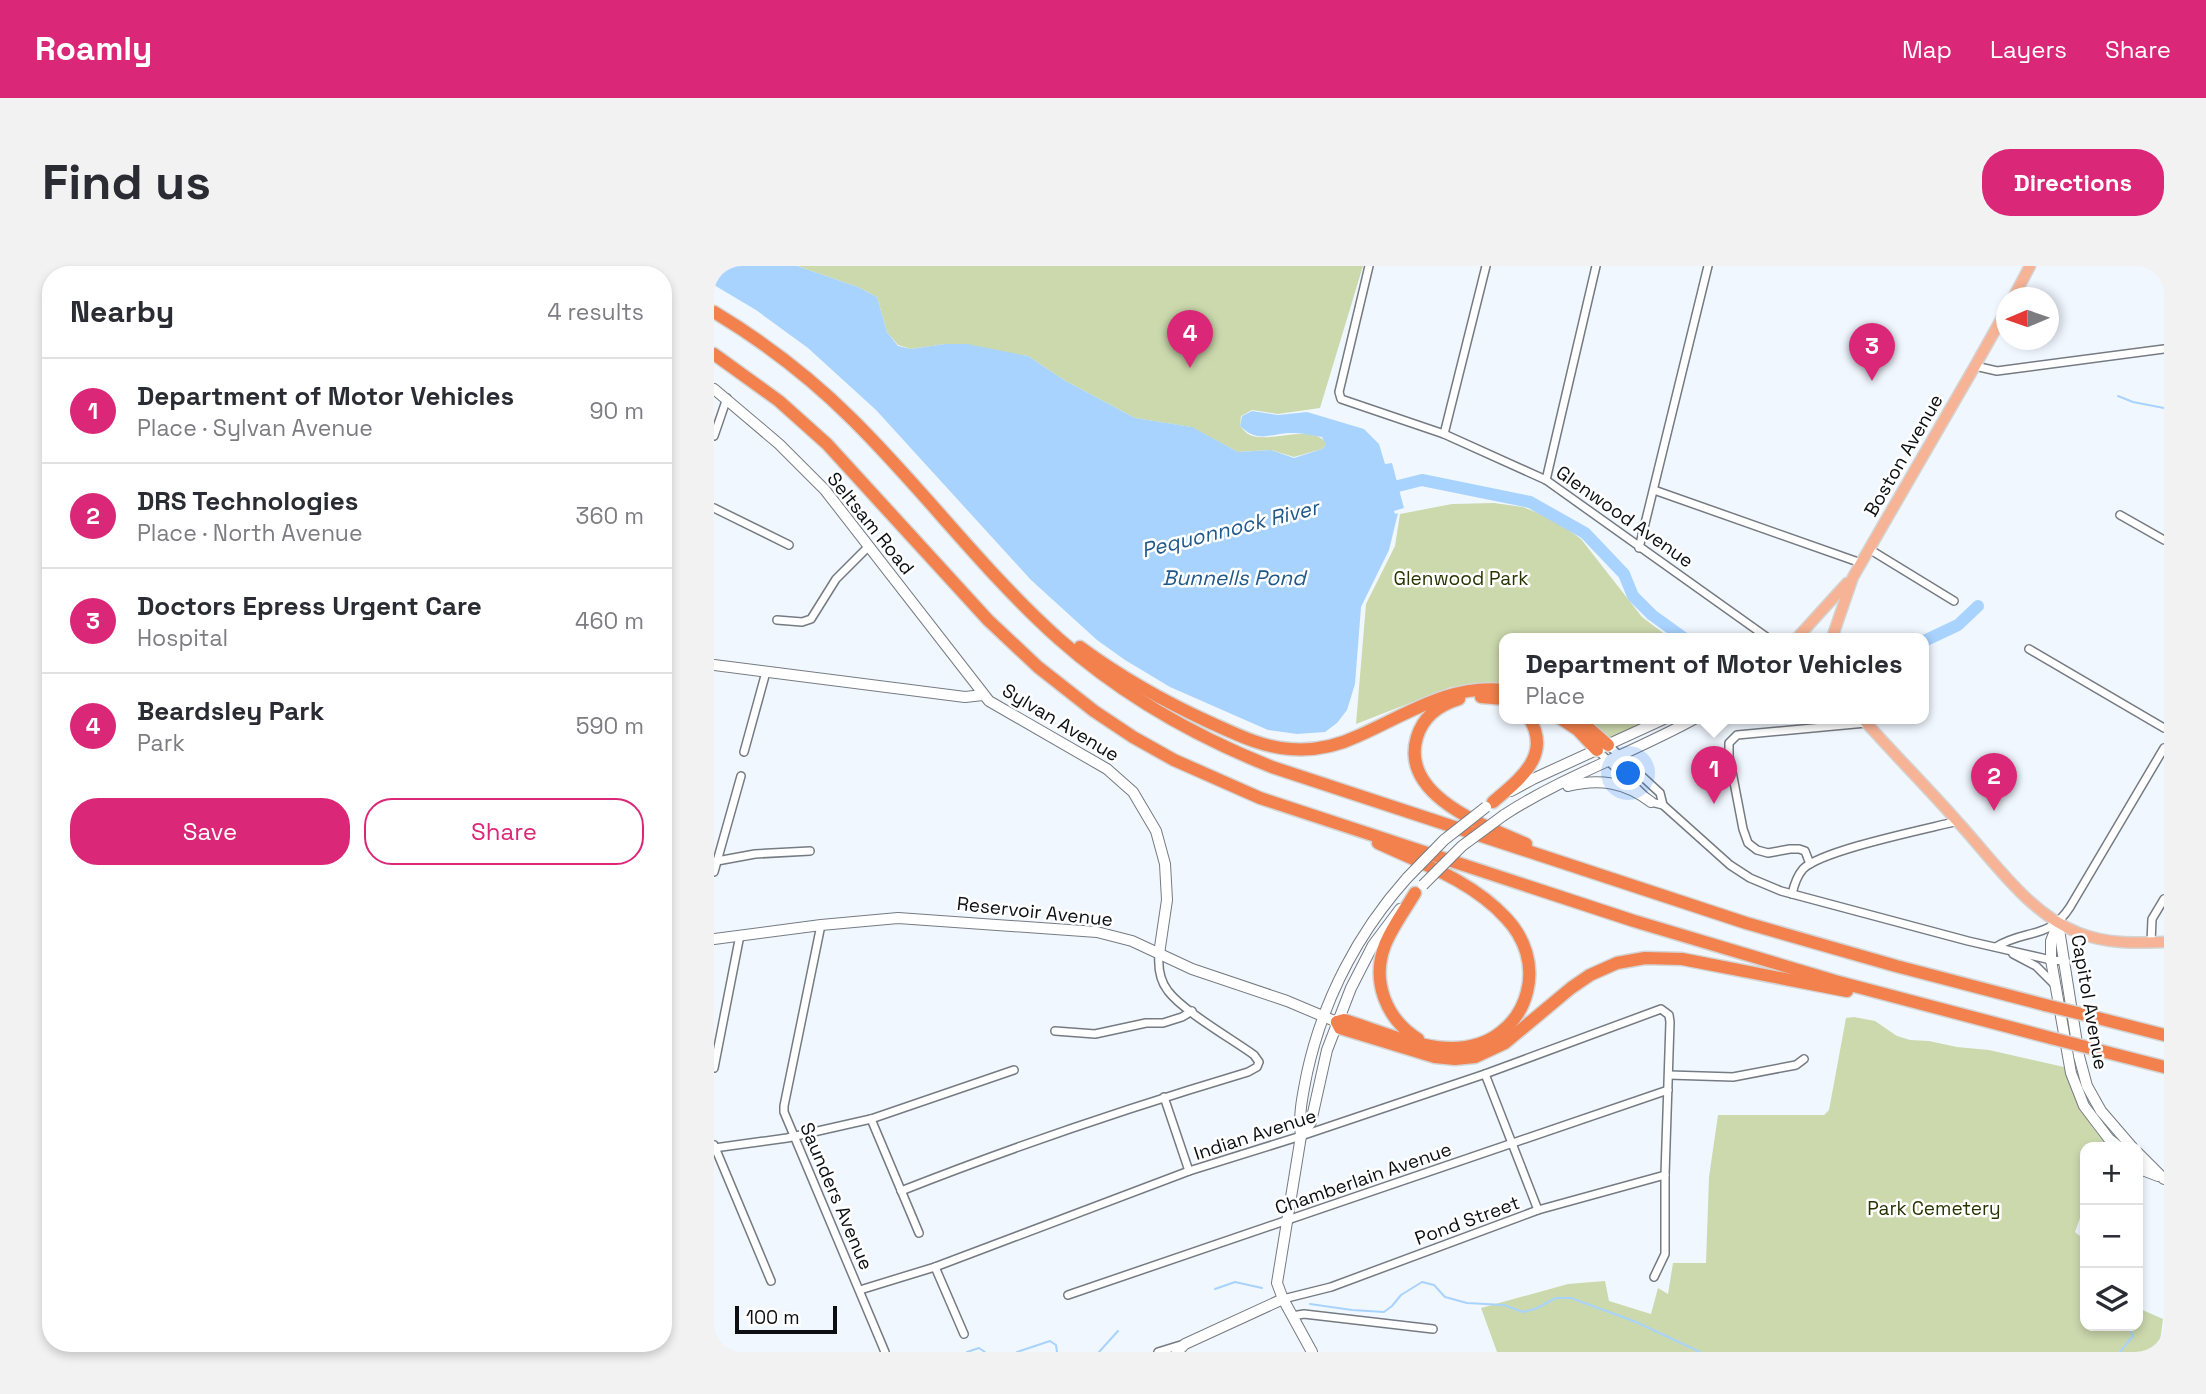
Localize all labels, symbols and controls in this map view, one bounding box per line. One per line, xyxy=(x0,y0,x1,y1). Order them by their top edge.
text: Roamly xyxy=(35,28,152,70)
text: Map xyxy=(1902,34,1952,65)
text: Layers xyxy=(1990,34,2067,65)
text: Share xyxy=(2105,34,2171,65)
button: Directions xyxy=(1982,149,2164,216)
text: Find us xyxy=(42,151,211,213)
north arrow xyxy=(1996,287,2059,350)
text: Nearby xyxy=(70,292,174,331)
text: 4 results xyxy=(547,297,644,327)
pin: 4 xyxy=(1167,310,1213,368)
pin: 3 xyxy=(1849,323,1895,381)
text: Department of Motor Vehicles xyxy=(137,379,514,413)
street label: Boston Avenue xyxy=(1858,389,1949,521)
text: 1 xyxy=(88,396,98,426)
text: 90 m xyxy=(589,396,644,426)
text: Place · Sylvan Avenue xyxy=(137,413,373,443)
street label: Glenwood Avenue xyxy=(1551,460,1698,573)
street label: Seltsam Road xyxy=(822,467,920,580)
text: DRS Technologies xyxy=(137,484,358,518)
water label: Pequonnock River xyxy=(1138,493,1323,564)
text: 2 xyxy=(86,501,100,531)
text: 360 m xyxy=(576,501,644,531)
text: Place · North Avenue xyxy=(137,518,363,548)
water label: Bunnells Pond xyxy=(1162,564,1308,591)
park label: Glenwood Park xyxy=(1393,566,1529,591)
text: Doctors Epress Urgent Care xyxy=(137,589,482,623)
text: 3 xyxy=(86,606,100,636)
text: 460 m xyxy=(575,606,644,636)
text: Hospital xyxy=(137,623,228,653)
popup xyxy=(1499,633,1929,724)
text: Department of Motor Vehicles xyxy=(1525,647,1903,681)
street label: Sylvan Avenue xyxy=(998,678,1124,767)
text: Place xyxy=(1525,681,1585,711)
text: Beardsley Park xyxy=(137,694,324,728)
text: 4 xyxy=(86,711,100,741)
text: 590 m xyxy=(576,711,644,741)
text: Park xyxy=(137,728,185,758)
pin: 1 xyxy=(1691,746,1737,804)
pin: 2 xyxy=(1971,753,2017,811)
your location xyxy=(1611,756,1645,790)
button: Save xyxy=(70,798,350,865)
button: Share xyxy=(364,798,644,865)
street label: Reservoir Avenue xyxy=(956,891,1114,932)
street label: Capitol Avenue xyxy=(2065,933,2114,1071)
street label: Indian Avenue xyxy=(1191,1103,1320,1166)
street label: Saunders Avenue xyxy=(794,1119,879,1274)
street label: Chamberlain Avenue xyxy=(1271,1136,1455,1220)
map controls xyxy=(2080,1142,2143,1331)
button: + xyxy=(2080,1142,2143,1205)
street label: Pond Street xyxy=(1411,1190,1523,1251)
park label: Park Cemetery xyxy=(1867,1196,2001,1221)
button: − xyxy=(2080,1205,2143,1268)
button: layers xyxy=(2080,1268,2143,1331)
scale bar xyxy=(735,1303,836,1335)
text: 100 m xyxy=(746,1305,800,1330)

